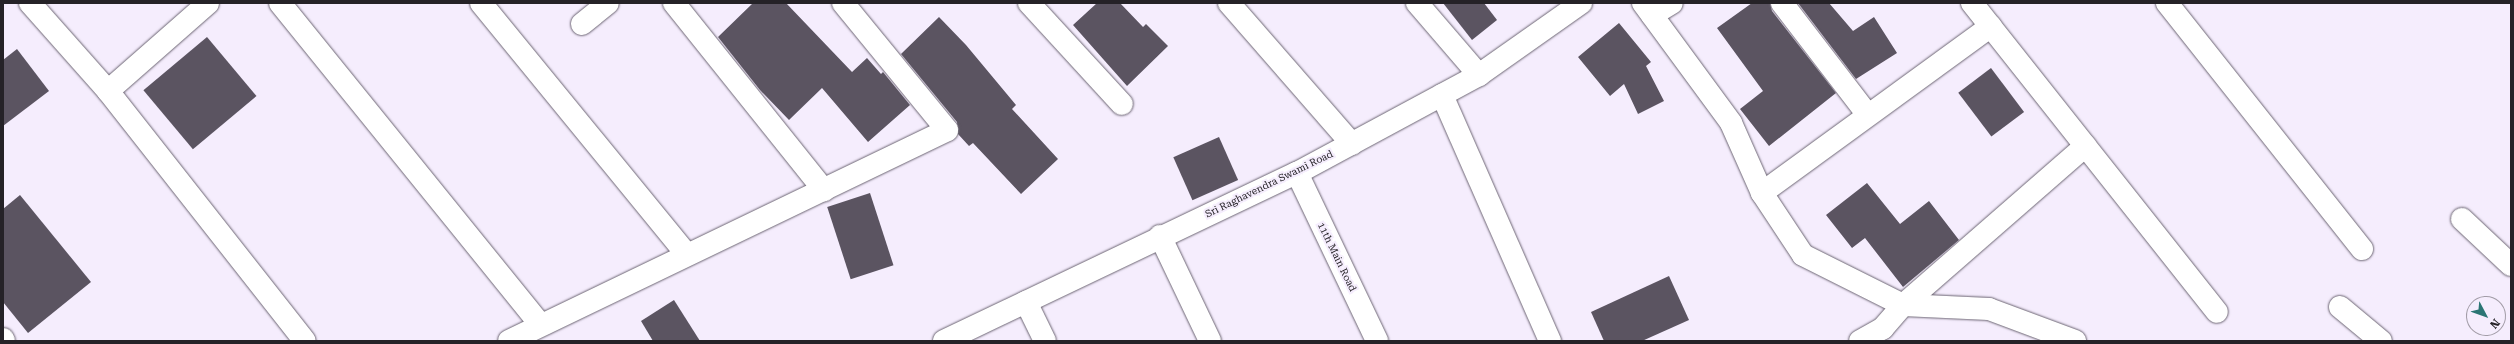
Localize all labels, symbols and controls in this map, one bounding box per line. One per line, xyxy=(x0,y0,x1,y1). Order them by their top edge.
street label: Sri Raghavendra Swami Road xyxy=(1203,148,1335,220)
street label: 11th Main Road xyxy=(1315,220,1359,294)
north arrow xyxy=(2466,296,2506,336)
text: N xyxy=(2487,316,2502,331)

